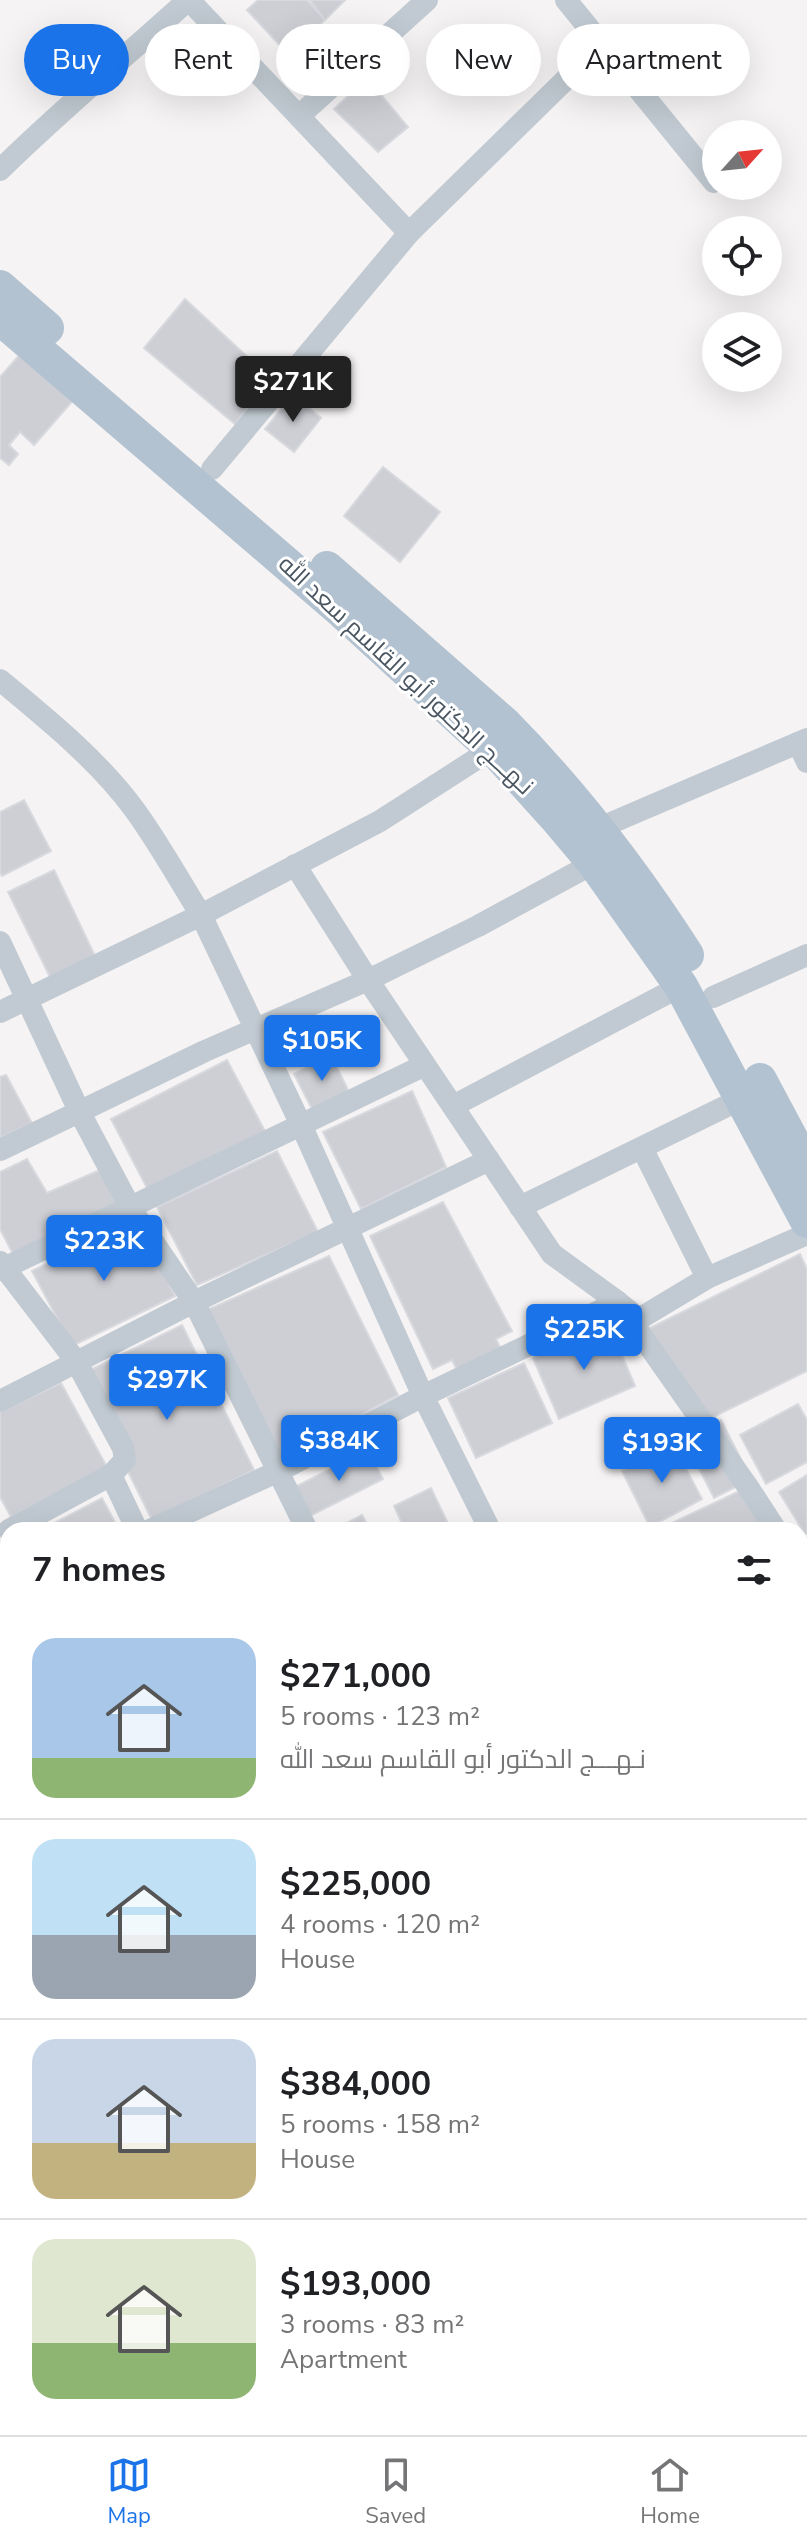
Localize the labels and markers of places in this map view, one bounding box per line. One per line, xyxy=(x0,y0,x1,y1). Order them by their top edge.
pin: $271K xyxy=(237,356,349,424)
pin: $105K xyxy=(266,1015,378,1083)
pin: $223K xyxy=(48,1215,160,1283)
pin: $225K xyxy=(528,1304,640,1372)
pin: $297K xyxy=(111,1354,223,1422)
pin: $384K xyxy=(283,1415,395,1483)
pin: $193K xyxy=(606,1417,718,1485)

